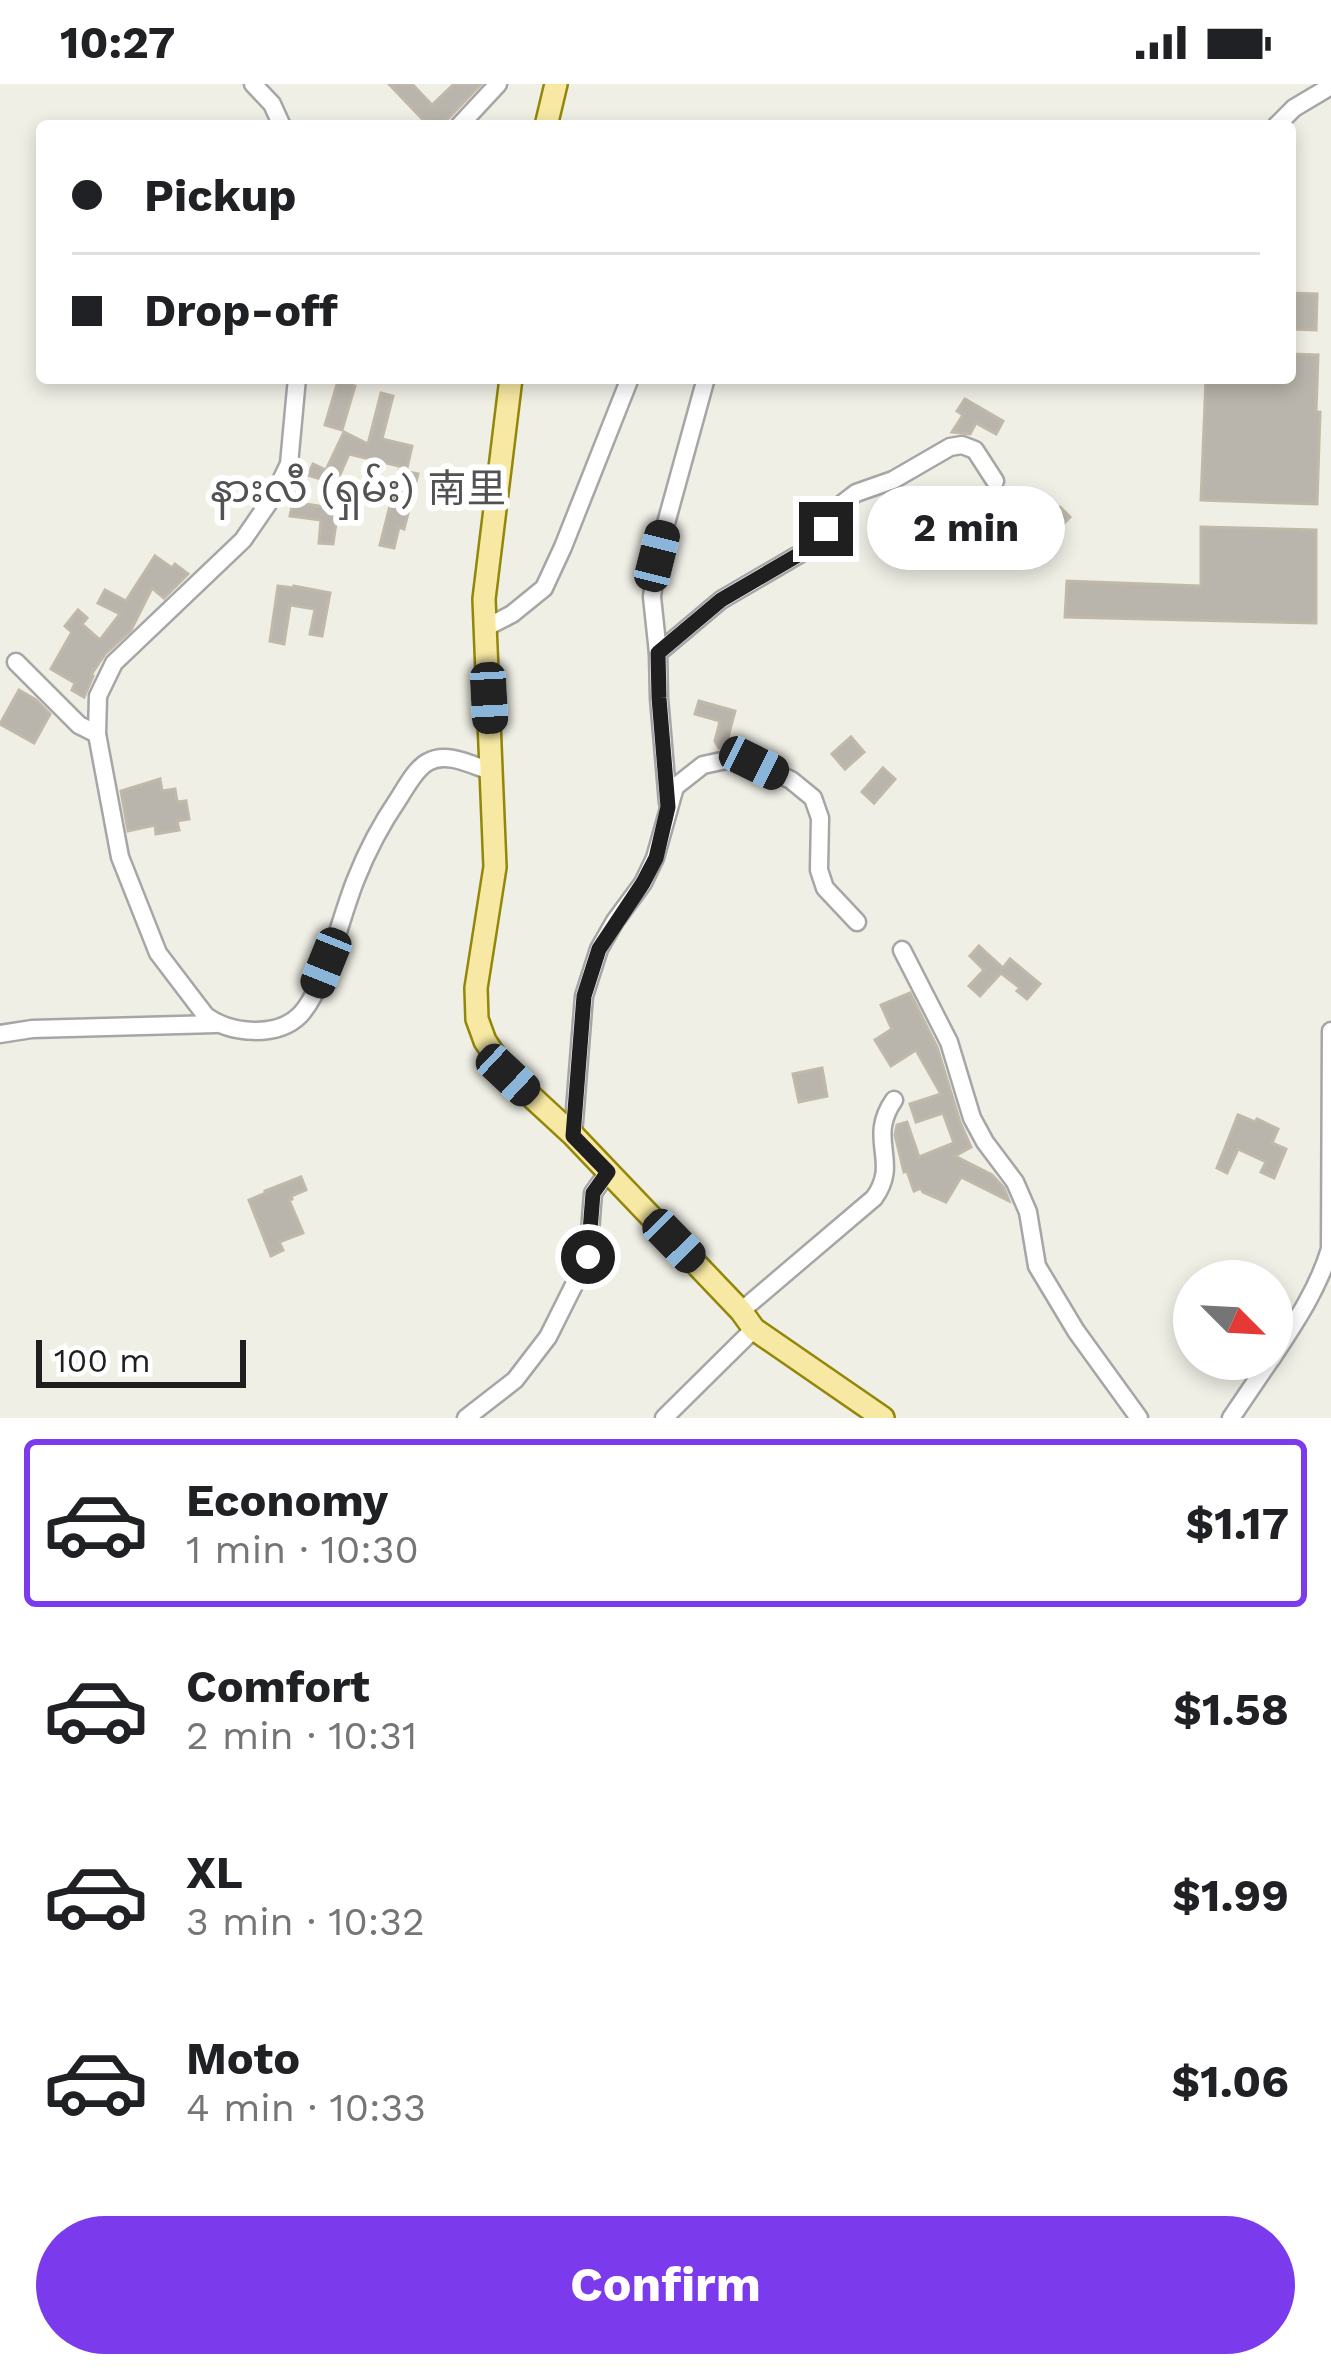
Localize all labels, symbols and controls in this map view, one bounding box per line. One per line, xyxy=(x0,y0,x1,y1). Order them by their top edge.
text: 10:27 xyxy=(60,16,175,69)
text: Pickup xyxy=(144,169,296,222)
text: Drop-off xyxy=(144,284,338,337)
district label: နားလီ (ရှမ်း) 南里 xyxy=(210,463,506,520)
callout: 2 min xyxy=(868,487,1066,571)
route end xyxy=(799,502,853,556)
text: 2 min xyxy=(913,505,1019,550)
car xyxy=(631,517,683,595)
car xyxy=(469,661,509,735)
car xyxy=(714,731,794,795)
car xyxy=(296,923,356,1003)
car xyxy=(469,1037,547,1113)
car xyxy=(636,1203,712,1279)
route start xyxy=(561,1230,615,1284)
north arrow xyxy=(1173,1260,1293,1380)
map controls xyxy=(1173,1260,1293,1380)
scale bar xyxy=(36,1334,246,1387)
text: 100 m xyxy=(54,1341,151,1380)
icon: car xyxy=(42,1469,150,1577)
text: Economy xyxy=(186,1474,388,1527)
text: $1.17 xyxy=(1186,1497,1289,1550)
text: 1 min · 10:30 xyxy=(186,1527,419,1572)
icon: car xyxy=(42,1655,150,1763)
text: Comfort xyxy=(186,1660,370,1713)
text: $1.58 xyxy=(1173,1683,1289,1736)
text: 2 min · 10:31 xyxy=(186,1713,417,1758)
icon: car xyxy=(42,1841,150,1949)
text: XL xyxy=(186,1846,243,1899)
text: $1.99 xyxy=(1172,1869,1289,1922)
text: 3 min · 10:32 xyxy=(186,1899,425,1944)
icon: car xyxy=(42,2027,150,2135)
text: Moto xyxy=(186,2032,300,2085)
text: $1.06 xyxy=(1171,2055,1289,2108)
text: 4 min · 10:33 xyxy=(186,2085,426,2130)
button: Confirm xyxy=(36,2216,1295,2354)

